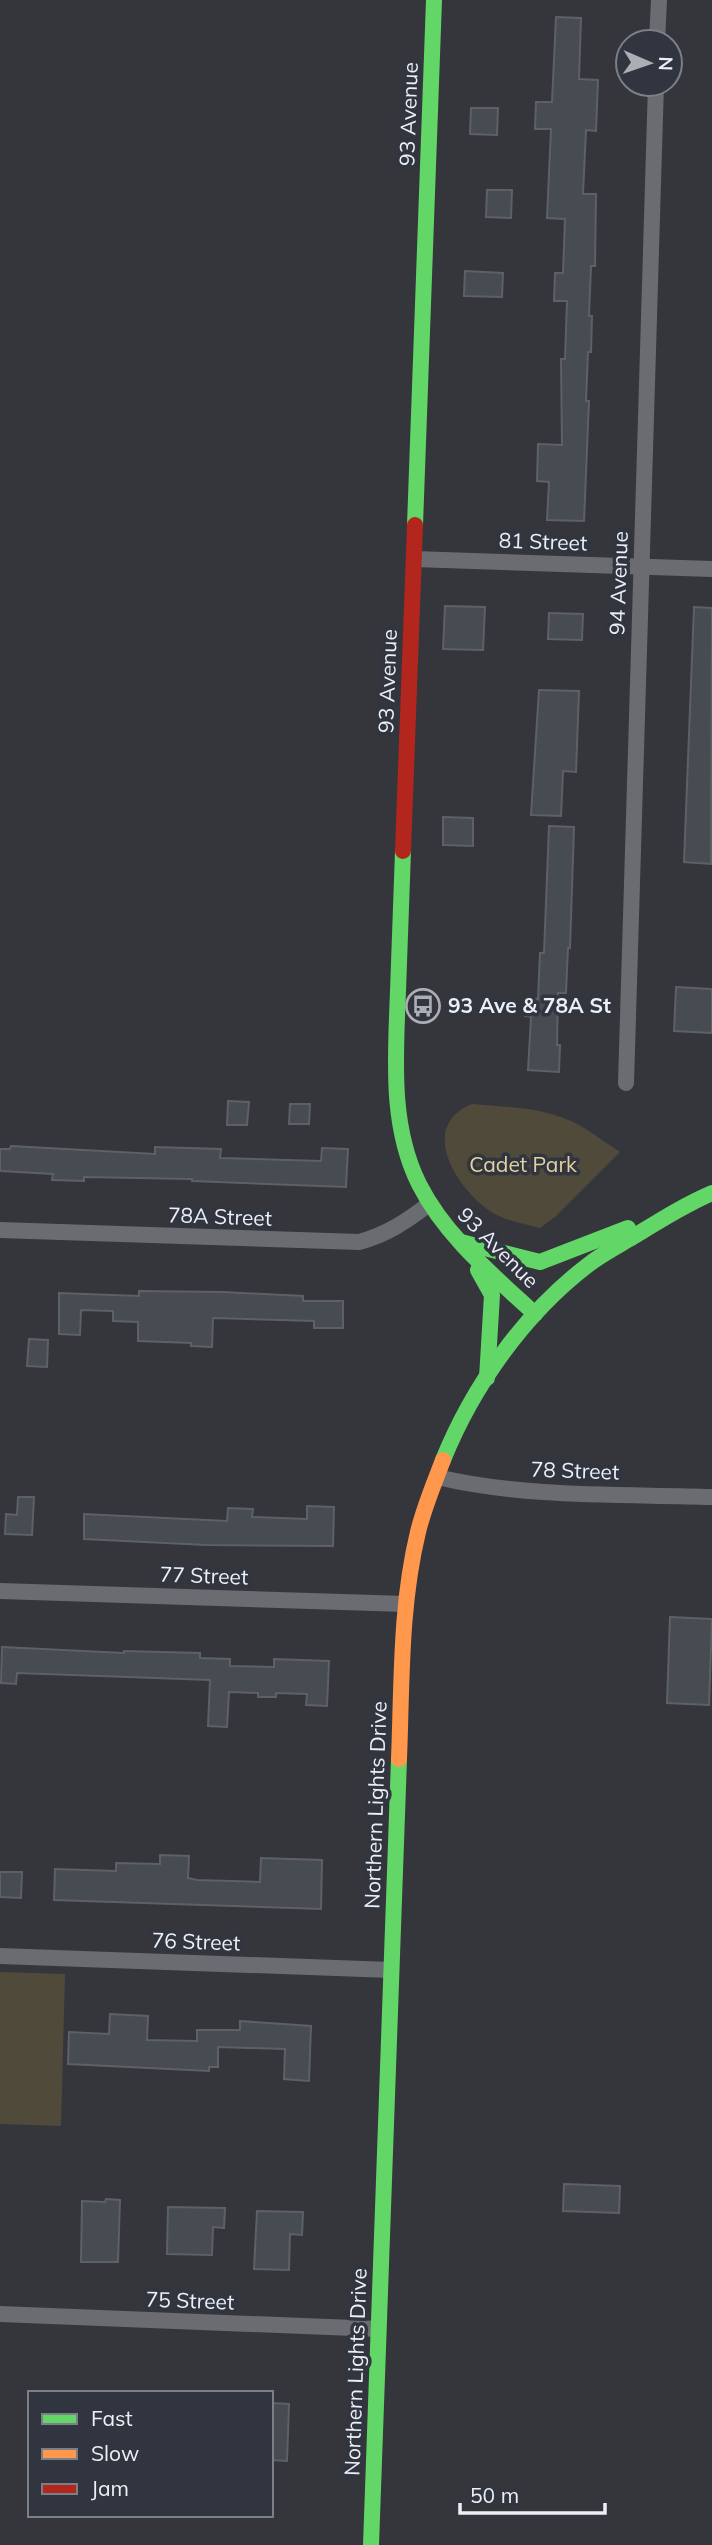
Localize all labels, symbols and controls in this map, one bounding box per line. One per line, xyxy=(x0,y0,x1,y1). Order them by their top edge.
north arrow xyxy=(614,28,684,98)
text: N xyxy=(654,56,678,71)
street label: 93 Avenue xyxy=(393,62,423,166)
street label: 81 Street xyxy=(498,526,588,556)
street label: 94 Avenue xyxy=(603,531,633,635)
street label: 93 Avenue xyxy=(372,629,402,733)
bus stop icon: 93 Ave & 78A St xyxy=(404,987,442,1025)
place label: 93 Ave & 78A St xyxy=(448,992,611,1018)
park label: Cadet Park xyxy=(469,1151,577,1177)
street label: 78A Street xyxy=(168,1201,273,1231)
street label: 93 Avenue xyxy=(453,1201,545,1293)
street label: 78 Street xyxy=(530,1455,620,1485)
street label: 77 Street xyxy=(159,1560,249,1590)
street label: Northern Lights Drive xyxy=(358,1701,392,1909)
street label: 76 Street xyxy=(151,1926,241,1956)
street label: Northern Lights Drive xyxy=(338,2268,372,2476)
street label: 75 Street xyxy=(145,2285,235,2315)
legend xyxy=(28,2391,273,2517)
text: Fast xyxy=(91,2405,133,2431)
text: Slow xyxy=(91,2440,139,2466)
scale bar xyxy=(460,2472,605,2516)
text: Jam xyxy=(91,2475,129,2501)
text: 50 m xyxy=(470,2482,519,2508)

